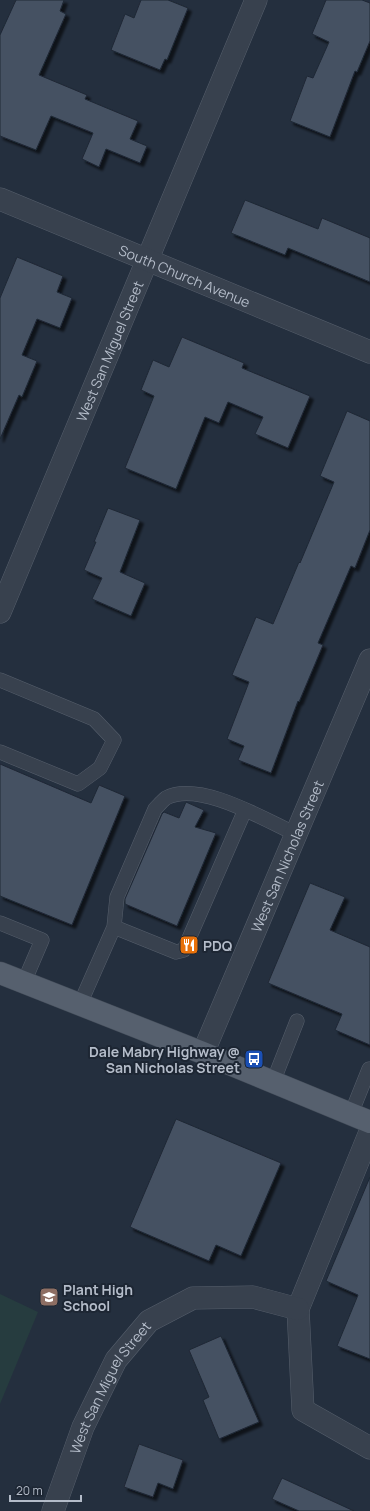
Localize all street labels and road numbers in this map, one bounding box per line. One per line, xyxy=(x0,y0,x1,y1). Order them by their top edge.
street label: South Church Avenue xyxy=(116,240,253,311)
street label: West San Miguel Street xyxy=(71,277,147,424)
street label: West San Nicholas Street xyxy=(246,777,328,935)
street label: West San Miguel Street xyxy=(65,1316,155,1456)

